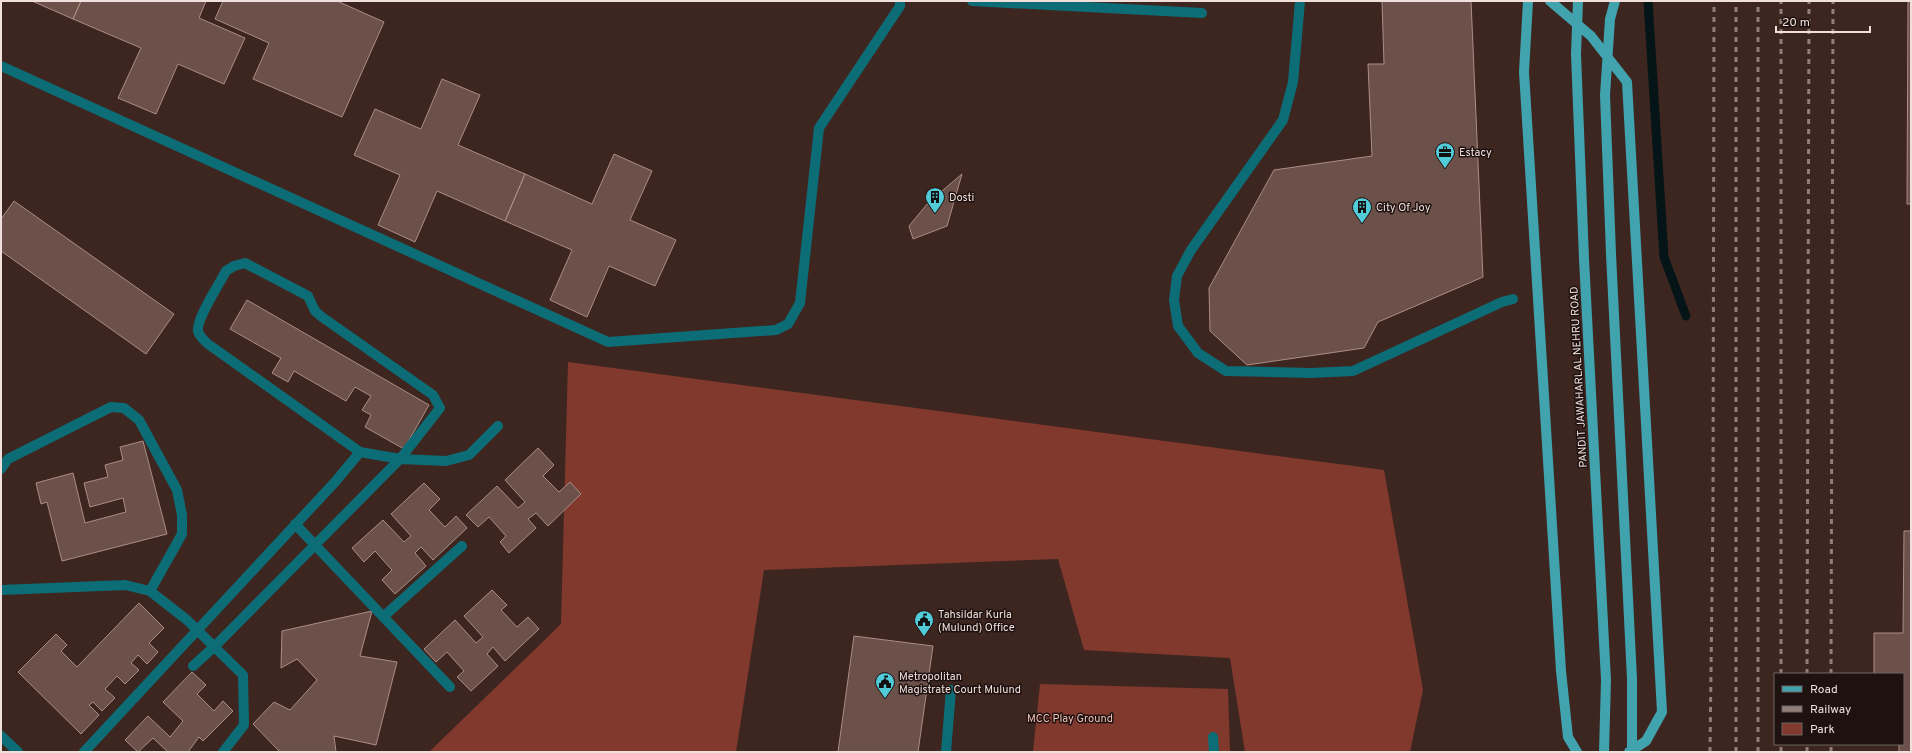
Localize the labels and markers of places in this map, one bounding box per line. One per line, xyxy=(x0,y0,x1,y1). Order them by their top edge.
office icon: Estacy xyxy=(1434,141,1456,169)
place label: Estacy xyxy=(1459,146,1492,160)
building icon: Dosti xyxy=(924,186,946,214)
place label: Dosti xyxy=(949,191,974,205)
building icon: City Of Joy xyxy=(1351,196,1373,224)
place label: City Of Joy xyxy=(1376,201,1431,215)
place label: Tahsildar Kurla (Mulund) Office xyxy=(938,608,1015,635)
public building icon: Tahsildar Kurla (Mulund) Office xyxy=(913,609,935,637)
place label: Metropolitan Magistrate Court Mulund xyxy=(899,670,1021,697)
public building icon: Metropolitan Magistrate Court Mulund xyxy=(874,671,896,699)

